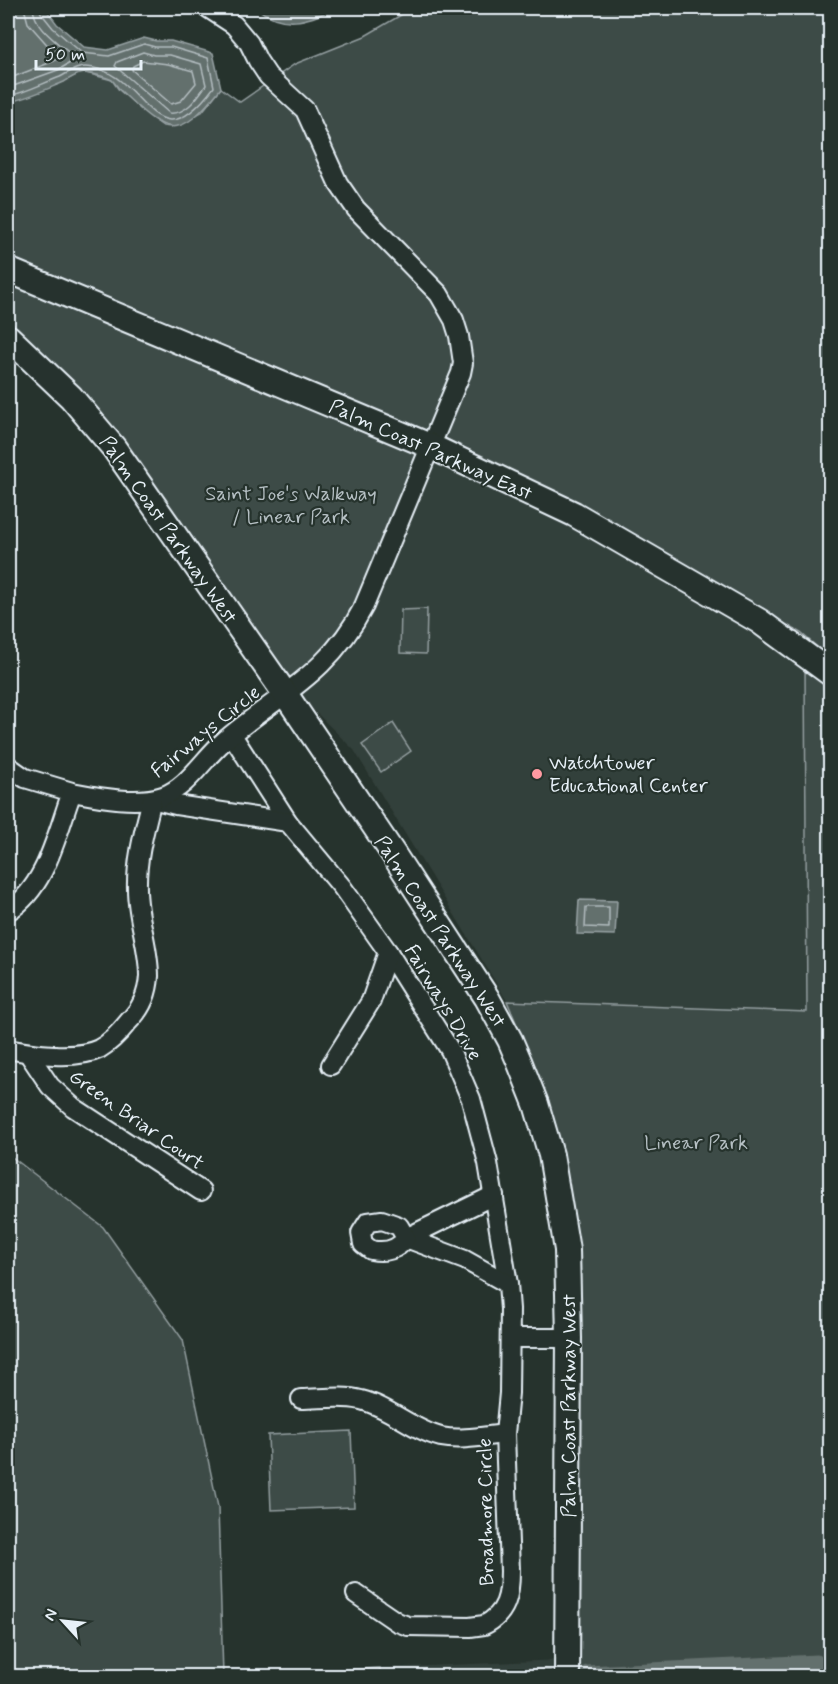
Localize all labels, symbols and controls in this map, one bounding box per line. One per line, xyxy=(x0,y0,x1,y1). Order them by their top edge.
scale bar xyxy=(36,33,141,71)
text: 50 m xyxy=(45,43,85,67)
street label: Palm Coast Parkway East xyxy=(324,393,536,508)
street label: Palm Coast Parkway West xyxy=(93,431,243,629)
park label: Saint Joe's Walkway / Linear Park xyxy=(205,481,377,531)
street label: Fairways Circle xyxy=(145,680,266,785)
place label: Watchtower Educational Center xyxy=(549,750,708,800)
marker: Watchtower Educational Center xyxy=(530,767,544,781)
street label: Palm Coast Parkway West xyxy=(368,831,512,1033)
street label: Fairways Drive xyxy=(397,940,488,1066)
street label: Green Briar Court xyxy=(63,1063,209,1177)
park label: Linear Park xyxy=(644,1130,748,1157)
street label: Palm Coast Parkway West xyxy=(556,1294,583,1518)
street label: Broadmore Circle xyxy=(472,1438,501,1586)
north arrow xyxy=(33,1591,93,1651)
text: N xyxy=(39,1605,63,1624)

